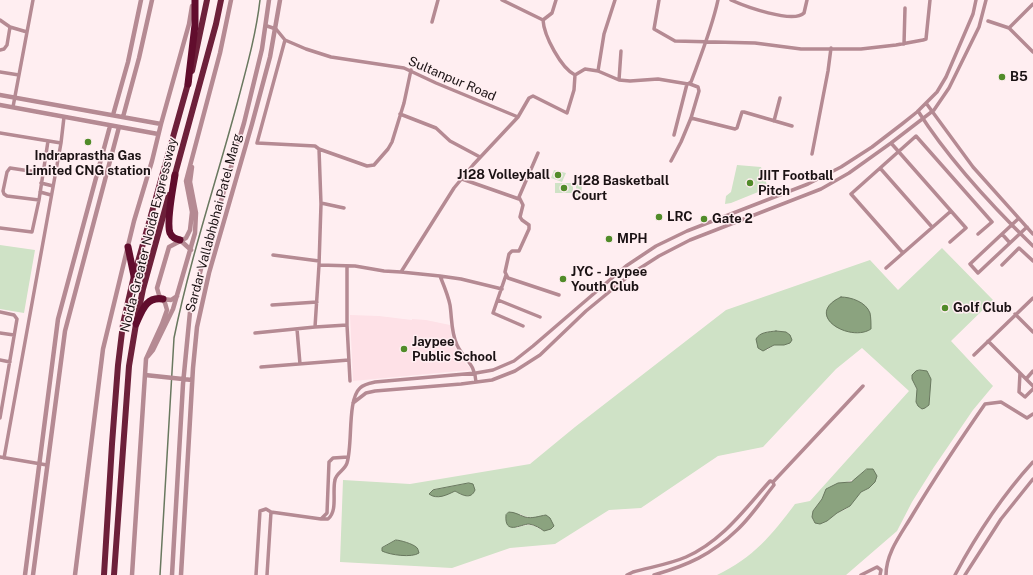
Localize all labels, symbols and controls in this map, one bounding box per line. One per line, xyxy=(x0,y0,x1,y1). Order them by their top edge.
street label: Sultanpur Road xyxy=(406,53,498,105)
place label: B5 xyxy=(1010,69,1028,85)
marker: B5 xyxy=(997,72,1007,82)
street label: Sardar Vallabhbhai Patel Marg xyxy=(183,132,245,314)
street label: Noida-Greater Noida Expressway xyxy=(117,136,181,334)
marker: Indraprastha Gas Limited CNG station xyxy=(83,137,93,147)
place label: Indraprastha Gas Limited CNG station xyxy=(25,148,151,179)
place label: J128 Volleyball xyxy=(457,167,550,183)
place label: JIIT Football Pitch xyxy=(758,168,834,199)
marker: J128 Volleyball xyxy=(553,170,563,180)
place label: J128 Basketball Court xyxy=(572,173,669,204)
marker: JIIT Football Pitch xyxy=(745,178,755,188)
marker: J128 Basketball Court xyxy=(559,183,569,193)
place label: LRC xyxy=(667,209,693,225)
place label: Gate 2 xyxy=(712,211,753,227)
marker: LRC xyxy=(654,212,664,222)
marker: Gate 2 xyxy=(699,214,709,224)
place label: MPH xyxy=(617,231,647,247)
marker: MPH xyxy=(604,234,614,244)
place label: JYC - Jaypee Youth Club xyxy=(571,264,647,295)
marker: JYC - Jaypee Youth Club xyxy=(558,274,568,284)
place label: Golf Club xyxy=(953,300,1012,316)
marker: Golf Club xyxy=(940,303,950,313)
place label: Jaypee Public School xyxy=(412,334,497,365)
marker: Jaypee Public School xyxy=(399,344,409,354)

